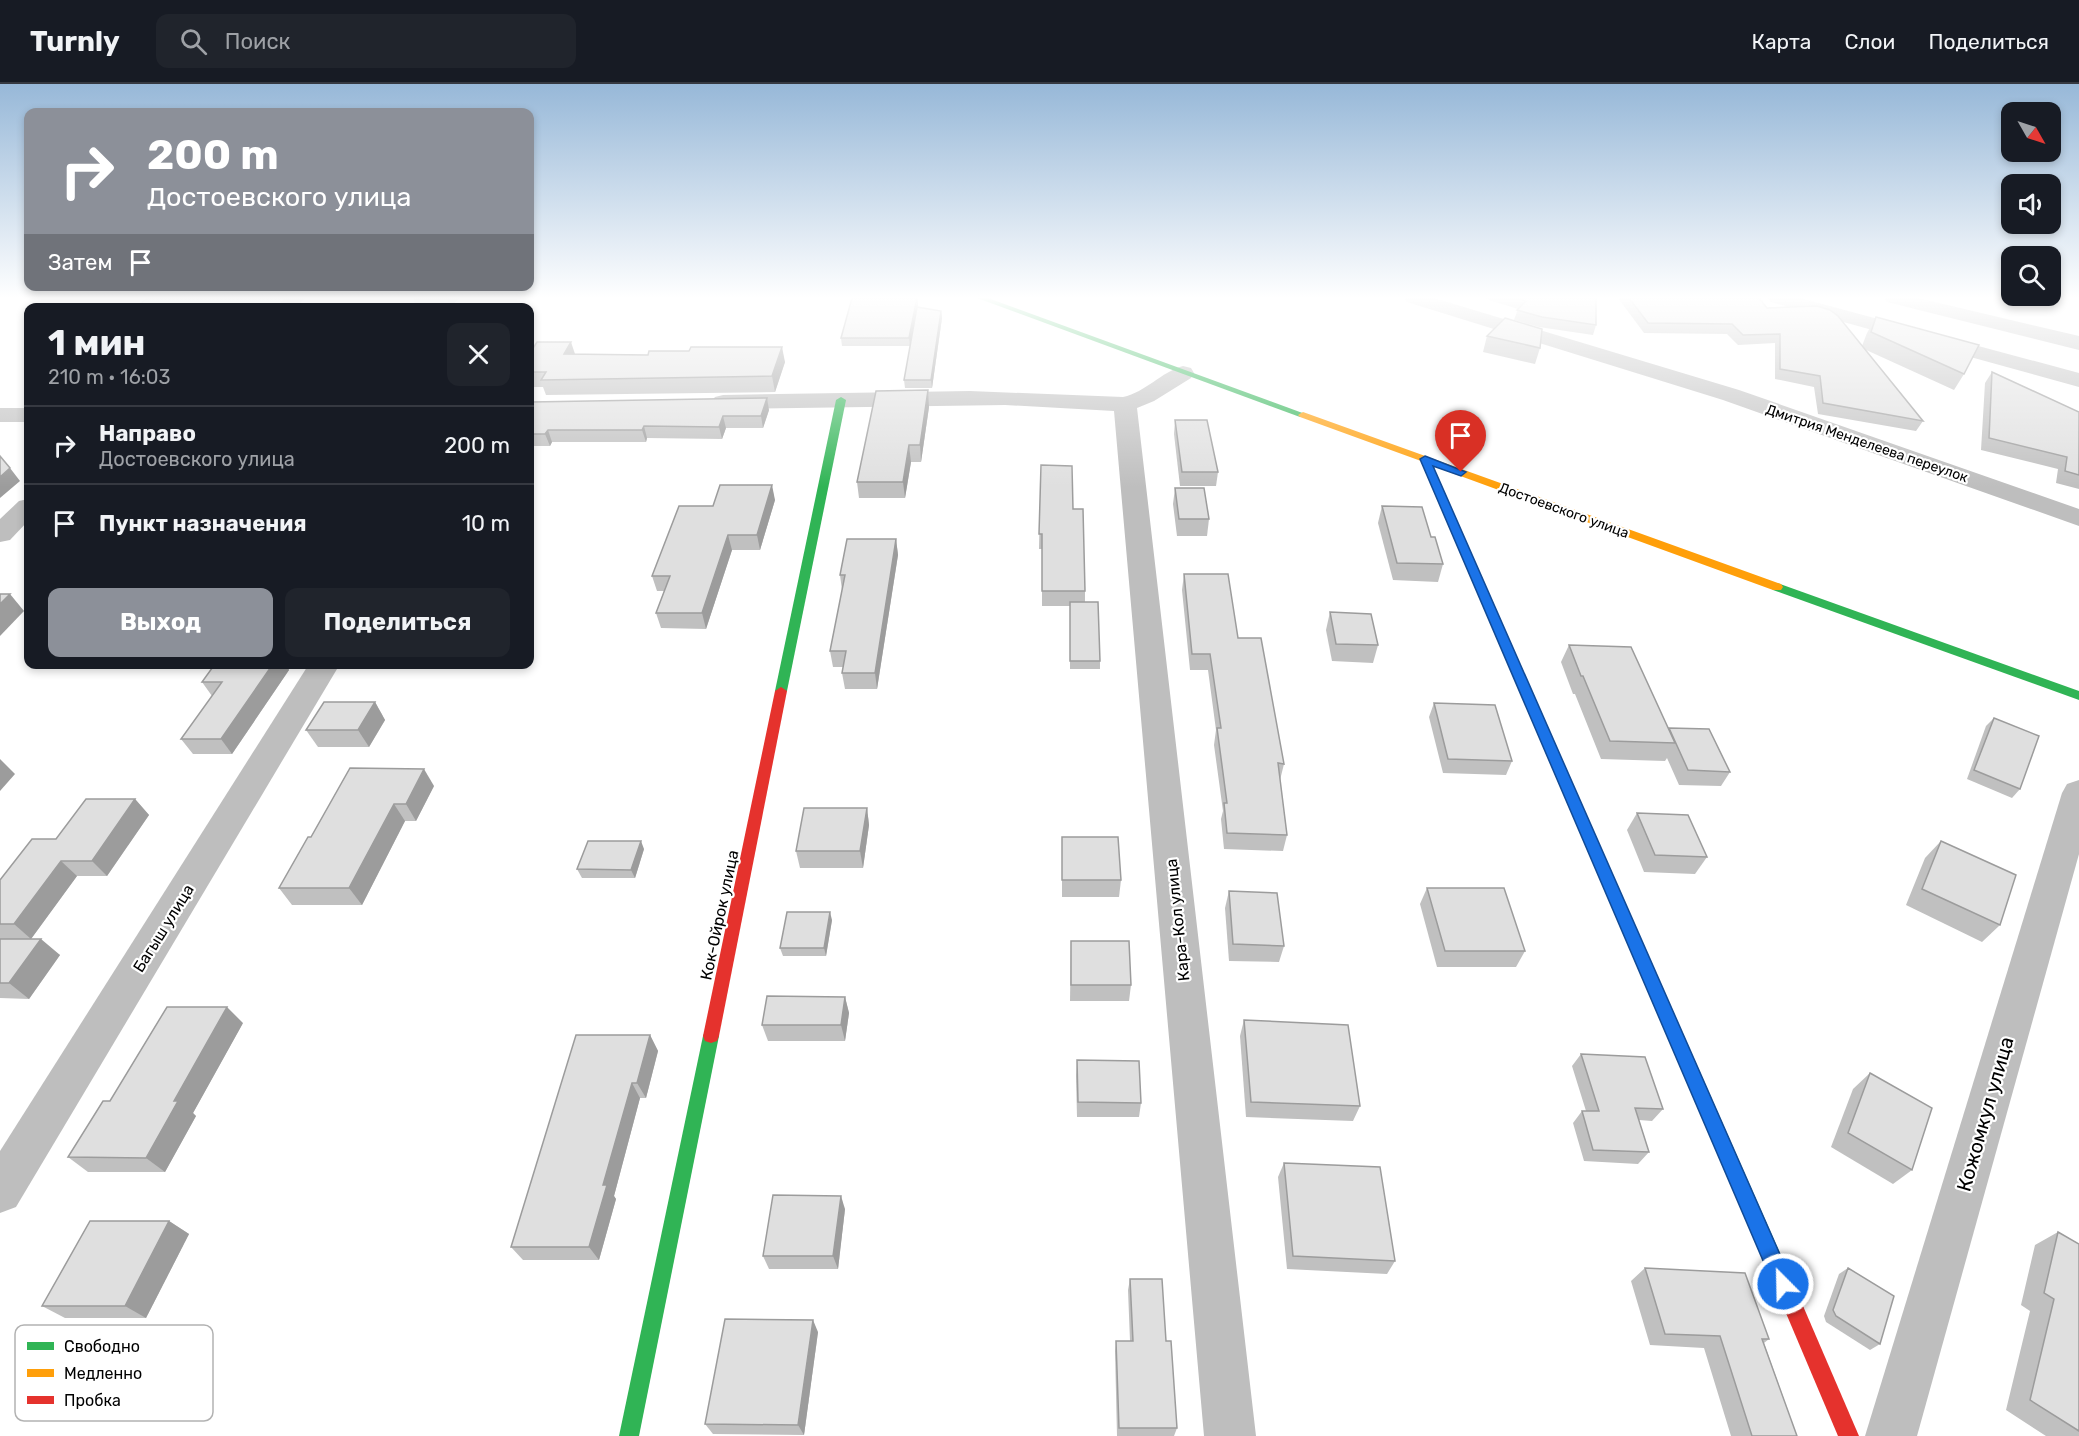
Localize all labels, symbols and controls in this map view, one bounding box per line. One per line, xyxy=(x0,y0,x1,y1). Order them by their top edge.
search box xyxy=(156,14,576,68)
text: Turnly xyxy=(30,25,120,58)
icon: search xyxy=(177,25,210,58)
text: Поиск xyxy=(225,28,290,55)
text: Карта xyxy=(1751,29,1811,54)
text: Слои xyxy=(1844,29,1895,54)
text: Поделиться xyxy=(1928,29,2049,54)
north arrow xyxy=(2001,102,2061,162)
map controls xyxy=(2001,102,2061,306)
text: 200 m xyxy=(147,130,279,180)
icon: right xyxy=(48,132,126,210)
button: sound xyxy=(2001,174,2061,234)
text: Достоевского улица xyxy=(147,181,411,213)
icon: arrive xyxy=(124,246,157,279)
button: search xyxy=(2001,246,2061,306)
text: Затем xyxy=(48,249,112,276)
text: 1 мин xyxy=(48,321,146,364)
button: close xyxy=(447,323,510,386)
text: 210 m · 16:03 xyxy=(48,365,171,389)
street label: Дмитрия Менделеева переулок xyxy=(1764,401,1971,486)
pin xyxy=(1435,410,1486,472)
icon: arrive xyxy=(1444,419,1477,452)
text: Направо xyxy=(99,420,196,447)
icon: right xyxy=(48,429,81,462)
text: 200 m xyxy=(444,432,510,459)
text: Достоевского улица xyxy=(99,447,295,471)
street label: Достоевского улица xyxy=(1497,479,1631,542)
icon: arrive xyxy=(48,507,81,540)
text: Пункт назначения xyxy=(99,510,307,537)
text: 10 m xyxy=(462,510,510,537)
button: Выход xyxy=(48,588,273,657)
button: Поделиться xyxy=(285,588,510,657)
street label: Кок-Ойрок улица xyxy=(696,848,743,982)
street label: Кара-Кол улица xyxy=(1162,858,1193,982)
street label: Багыш улица xyxy=(129,881,198,976)
street label: Кожомкул улица xyxy=(1951,1034,2019,1194)
position arrow xyxy=(1751,1252,1815,1316)
legend xyxy=(15,1325,213,1421)
text: Свободно xyxy=(64,1337,140,1356)
text: Медленно xyxy=(64,1364,142,1383)
text: Пробка xyxy=(64,1391,121,1410)

